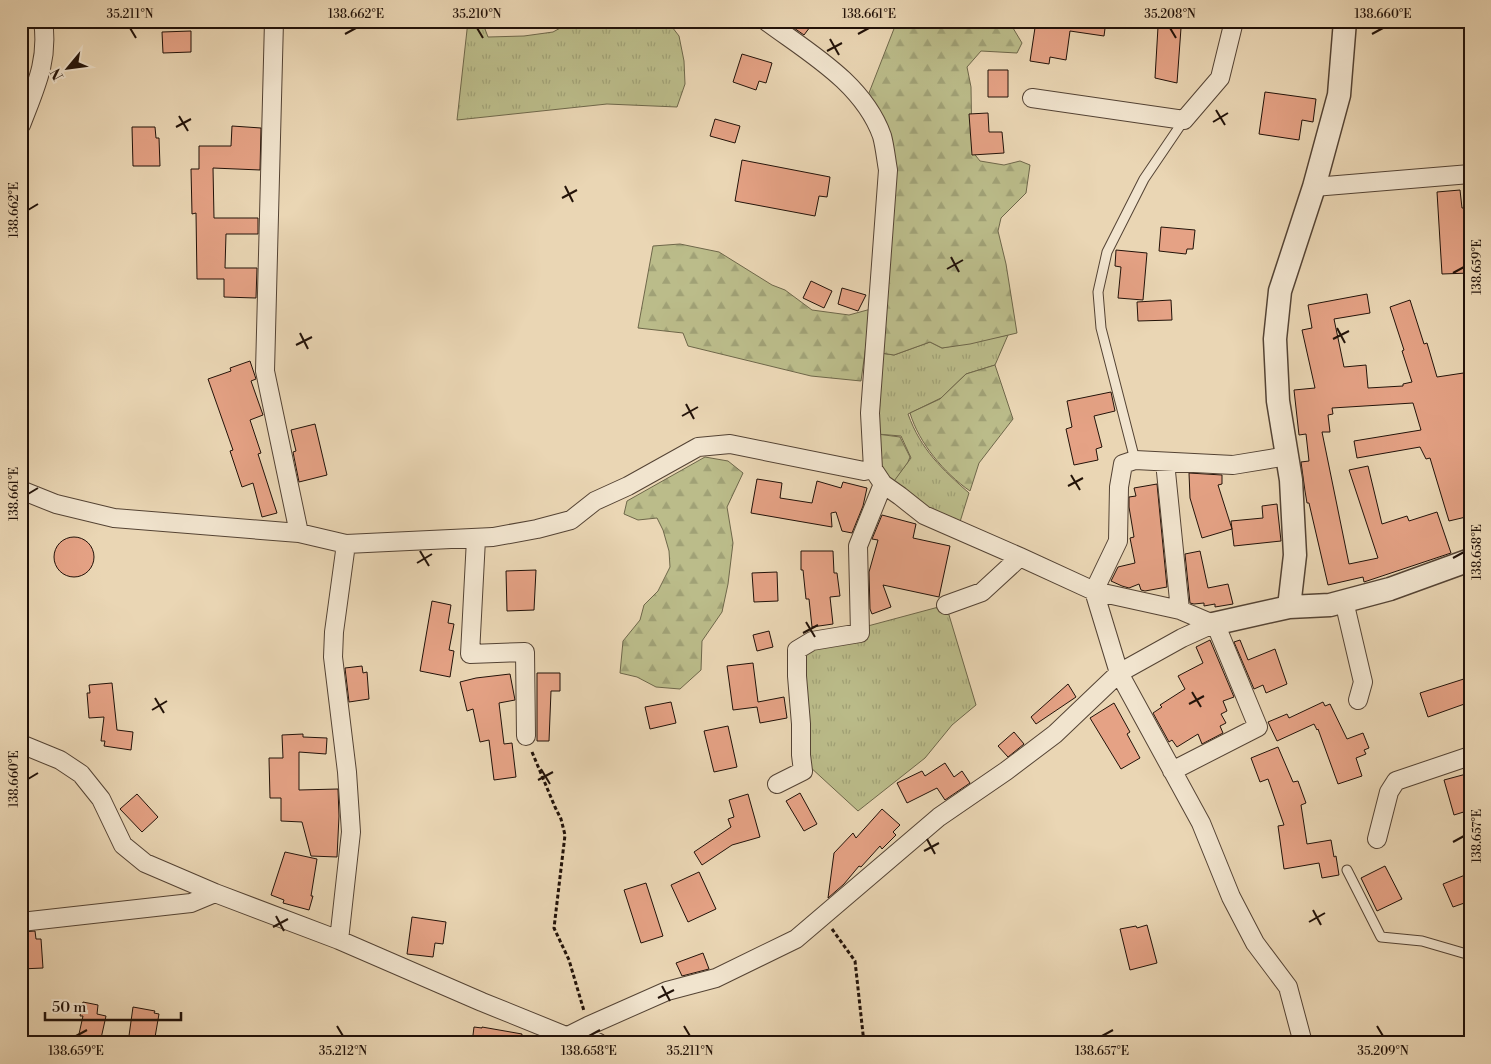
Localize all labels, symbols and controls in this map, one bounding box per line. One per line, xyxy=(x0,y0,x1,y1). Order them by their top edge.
text: 35.211°N xyxy=(107,7,154,22)
text: 138.662°E xyxy=(328,7,384,22)
text: 35.210°N xyxy=(453,7,502,22)
text: 138.661°E xyxy=(842,7,896,22)
text: 35.208°N xyxy=(1144,7,1196,22)
text: 138.660°E xyxy=(1354,7,1412,22)
north arrow xyxy=(42,42,92,92)
text: N xyxy=(47,65,68,83)
text: 138.662°E xyxy=(7,182,22,238)
text: 138.659°E xyxy=(1470,239,1485,295)
text: 138.661°E xyxy=(7,467,22,521)
text: 138.658°E xyxy=(1470,524,1485,580)
text: 138.660°E xyxy=(7,750,22,808)
text: 138.657°E xyxy=(1470,809,1485,863)
scale bar xyxy=(45,989,181,1021)
text: 50 m xyxy=(52,998,86,1017)
text: 138.659°E xyxy=(48,1044,104,1059)
text: 35.212°N xyxy=(319,1044,367,1059)
text: 138.658°E xyxy=(561,1044,617,1059)
text: 35.211°N xyxy=(667,1044,714,1059)
text: 138.657°E xyxy=(1075,1044,1129,1059)
text: 35.209°N xyxy=(1357,1044,1409,1059)

